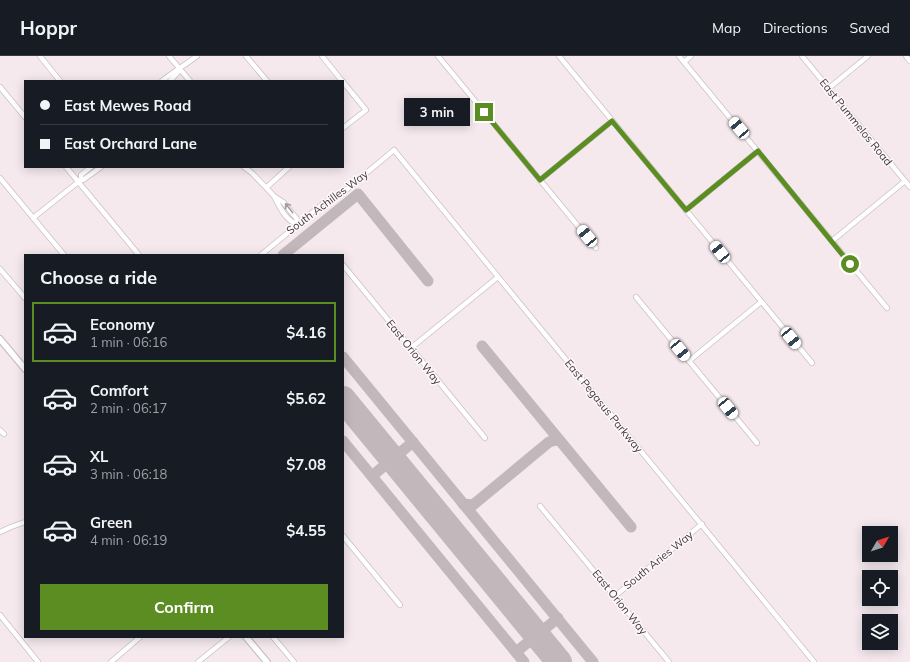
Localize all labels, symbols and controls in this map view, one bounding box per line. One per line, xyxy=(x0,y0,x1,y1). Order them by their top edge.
text: Hoppr xyxy=(20,16,77,40)
text: Map xyxy=(712,19,741,37)
text: Directions xyxy=(763,19,828,37)
text: Saved xyxy=(850,19,890,37)
street label: East Pummelos Road xyxy=(817,76,895,168)
text: East Mewes Road xyxy=(64,96,191,115)
callout: 3 min xyxy=(404,98,470,126)
route end xyxy=(475,103,493,121)
text: 3 min xyxy=(420,104,454,120)
car xyxy=(727,115,751,141)
text: East Orchard Lane xyxy=(64,134,197,153)
street label: South Achilles Way xyxy=(283,167,371,237)
one-way arrow xyxy=(284,203,293,214)
car xyxy=(575,223,599,249)
car xyxy=(708,239,732,265)
route start xyxy=(841,255,859,273)
text: Choose a ride xyxy=(40,266,157,289)
icon: car xyxy=(42,314,78,350)
text: Economy xyxy=(90,315,155,334)
street label: East Orion Way xyxy=(383,317,445,388)
text: $4.16 xyxy=(286,323,326,342)
car xyxy=(779,325,803,351)
text: 1 min · 06:16 xyxy=(90,334,167,350)
car xyxy=(668,337,692,363)
street label: East Pegasus Parkway xyxy=(562,356,646,456)
icon: car xyxy=(42,380,78,416)
text: Comfort xyxy=(90,381,148,400)
text: $5.62 xyxy=(286,389,326,408)
car xyxy=(716,395,740,421)
text: 2 min · 06:17 xyxy=(90,400,167,416)
icon: car xyxy=(42,446,78,482)
text: XL xyxy=(90,447,108,466)
text: $7.08 xyxy=(286,455,326,474)
text: 3 min · 06:18 xyxy=(90,466,167,482)
icon: car xyxy=(42,512,78,548)
text: Green xyxy=(90,513,132,532)
text: $4.55 xyxy=(286,521,326,540)
north arrow xyxy=(862,526,898,562)
map controls xyxy=(862,526,898,650)
street label: South Aries Way xyxy=(620,528,696,592)
text: 4 min · 06:19 xyxy=(90,532,167,548)
street label: East Orion Way xyxy=(589,567,651,638)
button: locate xyxy=(862,570,898,606)
button: Confirm xyxy=(40,584,328,630)
button: layers xyxy=(862,614,898,650)

